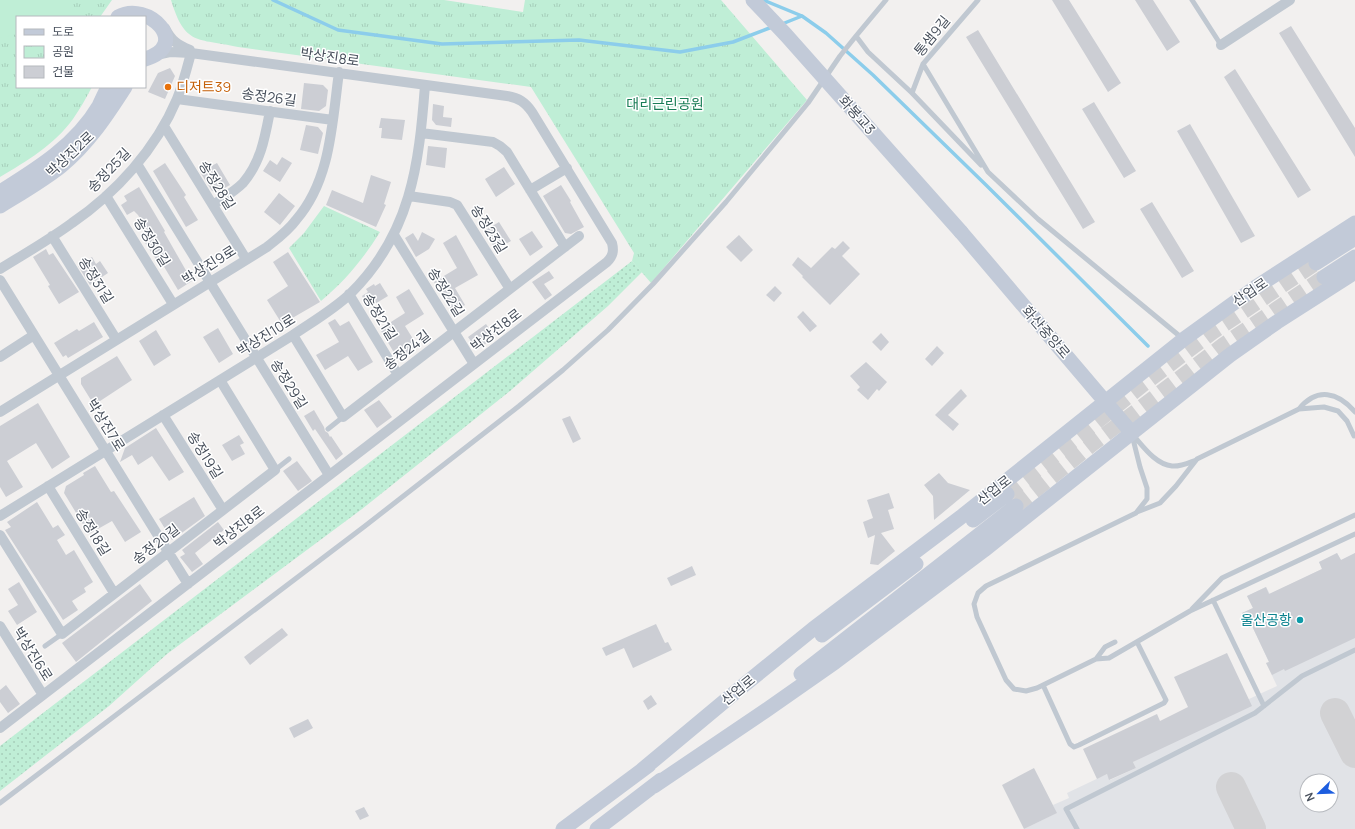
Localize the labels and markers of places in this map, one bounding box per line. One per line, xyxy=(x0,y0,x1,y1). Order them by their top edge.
place label: 디저트39 xyxy=(176,77,231,96)
marker: 디저트39 xyxy=(163,82,173,92)
place label: 울산공항 xyxy=(1240,610,1292,629)
marker: 울산공항 xyxy=(1295,615,1305,625)

